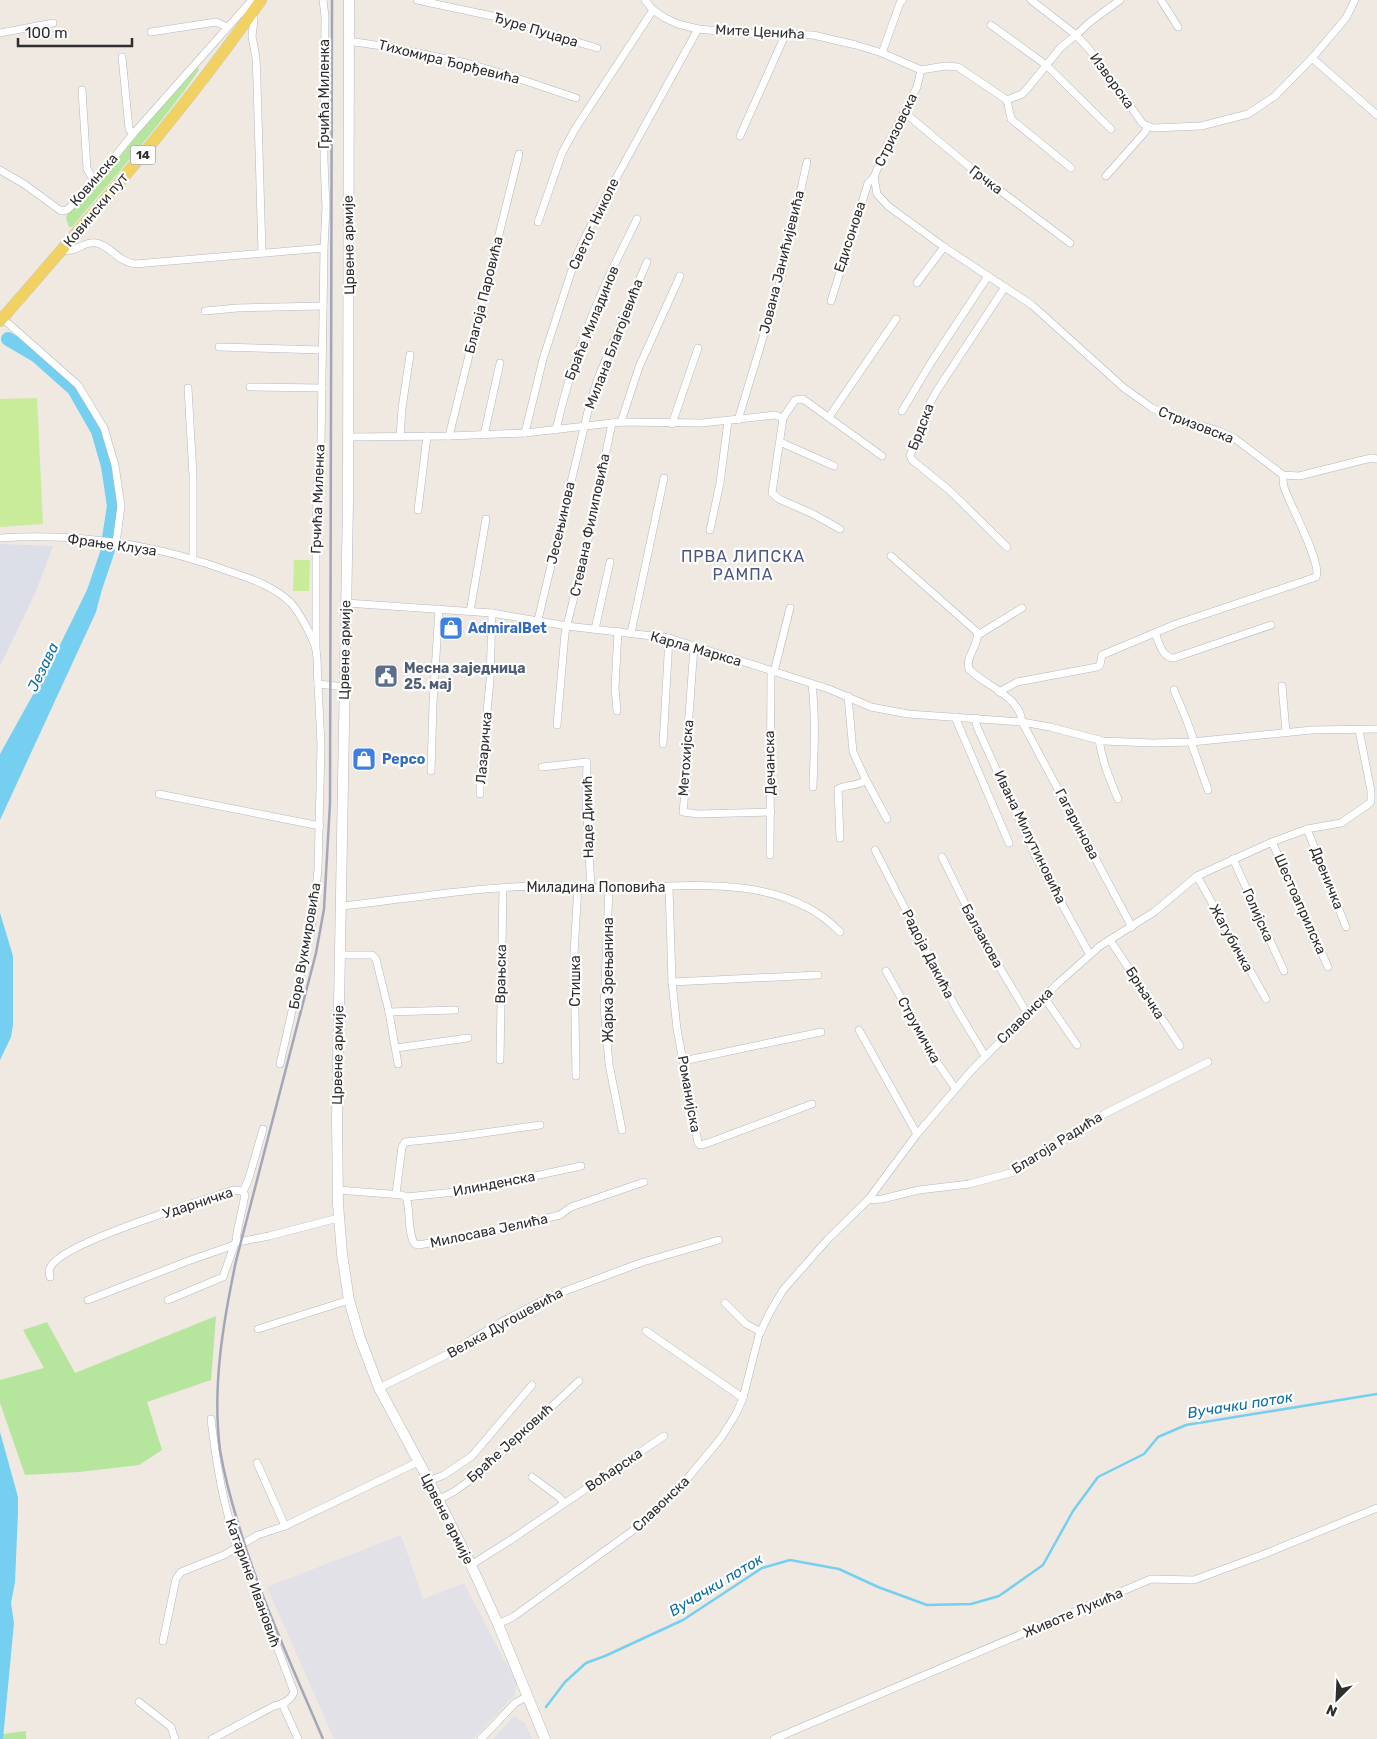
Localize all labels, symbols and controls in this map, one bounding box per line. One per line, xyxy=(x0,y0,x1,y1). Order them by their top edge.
street label: Ђуре Пуцара xyxy=(492,9,580,51)
scale bar xyxy=(18,15,131,47)
street label: Мите Ценића xyxy=(715,21,805,43)
text: 100 m xyxy=(25,24,67,42)
street label: Тихомира Ђорђевића xyxy=(377,36,521,88)
street label: Грчића Миленка xyxy=(316,39,333,149)
street label: Изворска xyxy=(1086,50,1138,112)
street label: Стризовска xyxy=(871,91,921,169)
road number: 14 xyxy=(130,146,156,164)
street label: Ковинска xyxy=(66,150,122,210)
street label: Грчка xyxy=(966,162,1006,198)
street label: Ковински пут xyxy=(60,169,132,251)
street label: Светог Николе xyxy=(565,175,623,273)
street label: Јована Јанићијевића xyxy=(756,189,808,335)
street label: Црвене армије xyxy=(340,195,358,295)
street label: Едисонова xyxy=(831,200,869,274)
street label: Благоја Паровића xyxy=(461,235,507,355)
street label: Браће Миладинов xyxy=(561,263,623,383)
street label: Милана Благојевића xyxy=(581,277,647,411)
street label: Брдска xyxy=(904,401,938,453)
street label: Стризовска xyxy=(1156,403,1236,447)
street label: Грчића Миленка xyxy=(308,444,328,554)
street label: Стевана Филиповића xyxy=(567,452,613,598)
street label: Јесењинова xyxy=(543,480,579,566)
street label: Фрање Клуза xyxy=(66,530,158,560)
district label: ПРВА ЛИПСКА РАМПА xyxy=(681,547,805,584)
street label: Црвене армије xyxy=(336,600,354,700)
shop icon: AdmiralBet xyxy=(438,615,464,641)
place label: AdmiralBet xyxy=(468,620,547,637)
street label: Карла Маркса xyxy=(648,628,744,670)
water label: Језава xyxy=(24,640,63,694)
place label: Месна заједница 25. мај xyxy=(404,660,525,693)
public building icon: Месна заједница 25. мај xyxy=(373,663,399,689)
street label: Лазаричка xyxy=(472,711,496,785)
street label: Метохијска xyxy=(675,719,697,797)
street label: Дечанска xyxy=(761,731,779,795)
shop icon: Pepco xyxy=(351,746,377,772)
place label: Pepco xyxy=(382,751,425,768)
street label: Ивана Милутиновића xyxy=(990,768,1070,906)
street label: Наде Димић xyxy=(579,776,597,858)
street label: Гагаринова xyxy=(1051,786,1103,862)
street label: Дреничка xyxy=(1307,844,1347,912)
street label: Шестоаприлска xyxy=(1270,851,1330,957)
street label: Миладина Поповића xyxy=(526,879,666,896)
street label: Боре Вукмировића xyxy=(285,881,325,1011)
street label: Голијска xyxy=(1239,886,1277,944)
street label: Балзакова xyxy=(957,901,1007,971)
street label: Жагубичка xyxy=(1205,901,1257,975)
street label: Радоја Дакића xyxy=(898,907,958,1001)
street label: Жарка Зрењанина xyxy=(600,917,617,1043)
street label: Врањска xyxy=(492,944,510,1004)
street label: Стишка xyxy=(567,955,584,1007)
street label: Брњачка xyxy=(1122,964,1168,1022)
street label: Славонска xyxy=(993,984,1057,1048)
street label: Струмичка xyxy=(894,994,944,1066)
street label: Црвене армије xyxy=(329,1005,347,1105)
street label: Романијска xyxy=(674,1054,704,1134)
street label: Благоја Радића xyxy=(1009,1108,1105,1178)
street label: Илинденска xyxy=(451,1168,537,1200)
street label: Ударничка xyxy=(161,1184,235,1222)
street label: Милосава Јелића xyxy=(429,1210,549,1252)
street label: Вељка Дугошевића xyxy=(444,1284,566,1362)
water label: Вучачки поток xyxy=(1186,1388,1295,1422)
street label: Браће Јерковић xyxy=(463,1400,557,1486)
street label: Воћарска xyxy=(582,1445,646,1495)
street label: Црвене армије xyxy=(417,1471,477,1567)
street label: Славонска xyxy=(629,1473,693,1535)
street label: Катарине Ивановић xyxy=(222,1516,284,1650)
water label: Вучачки поток xyxy=(666,1549,767,1620)
street label: Животе Лукића xyxy=(1021,1584,1125,1642)
north arrow xyxy=(1312,1674,1362,1724)
text: N xyxy=(1324,1701,1340,1720)

